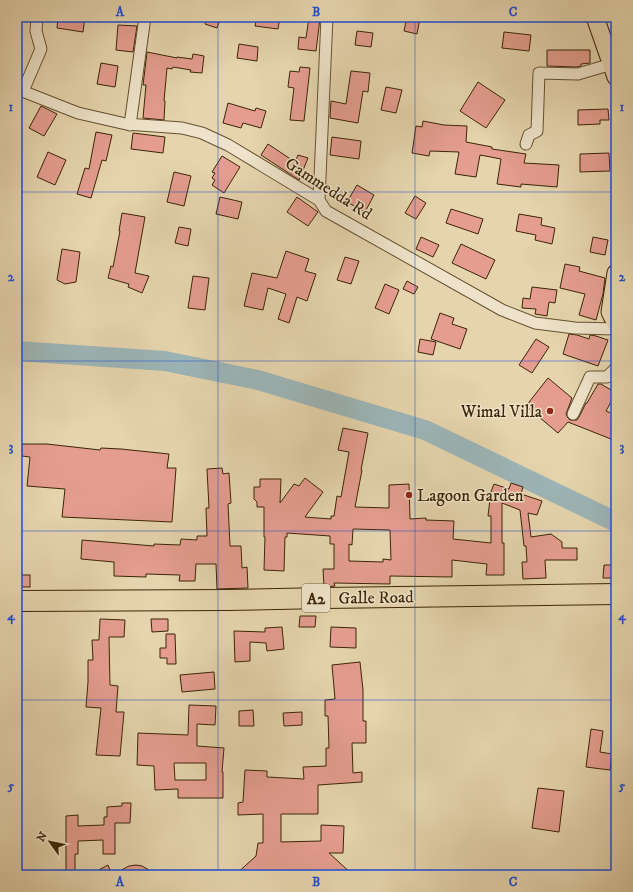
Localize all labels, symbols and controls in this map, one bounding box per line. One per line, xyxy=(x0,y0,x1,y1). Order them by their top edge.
text: A xyxy=(115,4,125,20)
text: B xyxy=(312,4,320,20)
text: C xyxy=(509,4,518,20)
text: 1 xyxy=(9,99,14,115)
text: 1 xyxy=(620,99,625,115)
street label: Gammedda Rd xyxy=(281,153,377,225)
text: 2 xyxy=(8,269,15,285)
text: 2 xyxy=(619,269,626,285)
place label: Wimal Villa xyxy=(460,401,543,423)
marker: Wimal Villa xyxy=(545,406,555,416)
text: 3 xyxy=(9,439,14,455)
text: 3 xyxy=(620,439,625,455)
place label: Lagoon Garden xyxy=(417,485,524,507)
marker: Lagoon Garden xyxy=(404,490,414,500)
road number: A2 xyxy=(302,584,330,612)
street label: Galle Road xyxy=(338,586,414,610)
text: 4 xyxy=(6,608,15,625)
text: 4 xyxy=(617,608,626,625)
text: 5 xyxy=(7,778,15,794)
text: 5 xyxy=(618,778,626,794)
north arrow xyxy=(30,822,70,862)
text: N xyxy=(34,829,51,845)
text: A xyxy=(115,874,125,890)
text: B xyxy=(312,874,320,890)
text: C xyxy=(509,874,518,890)

